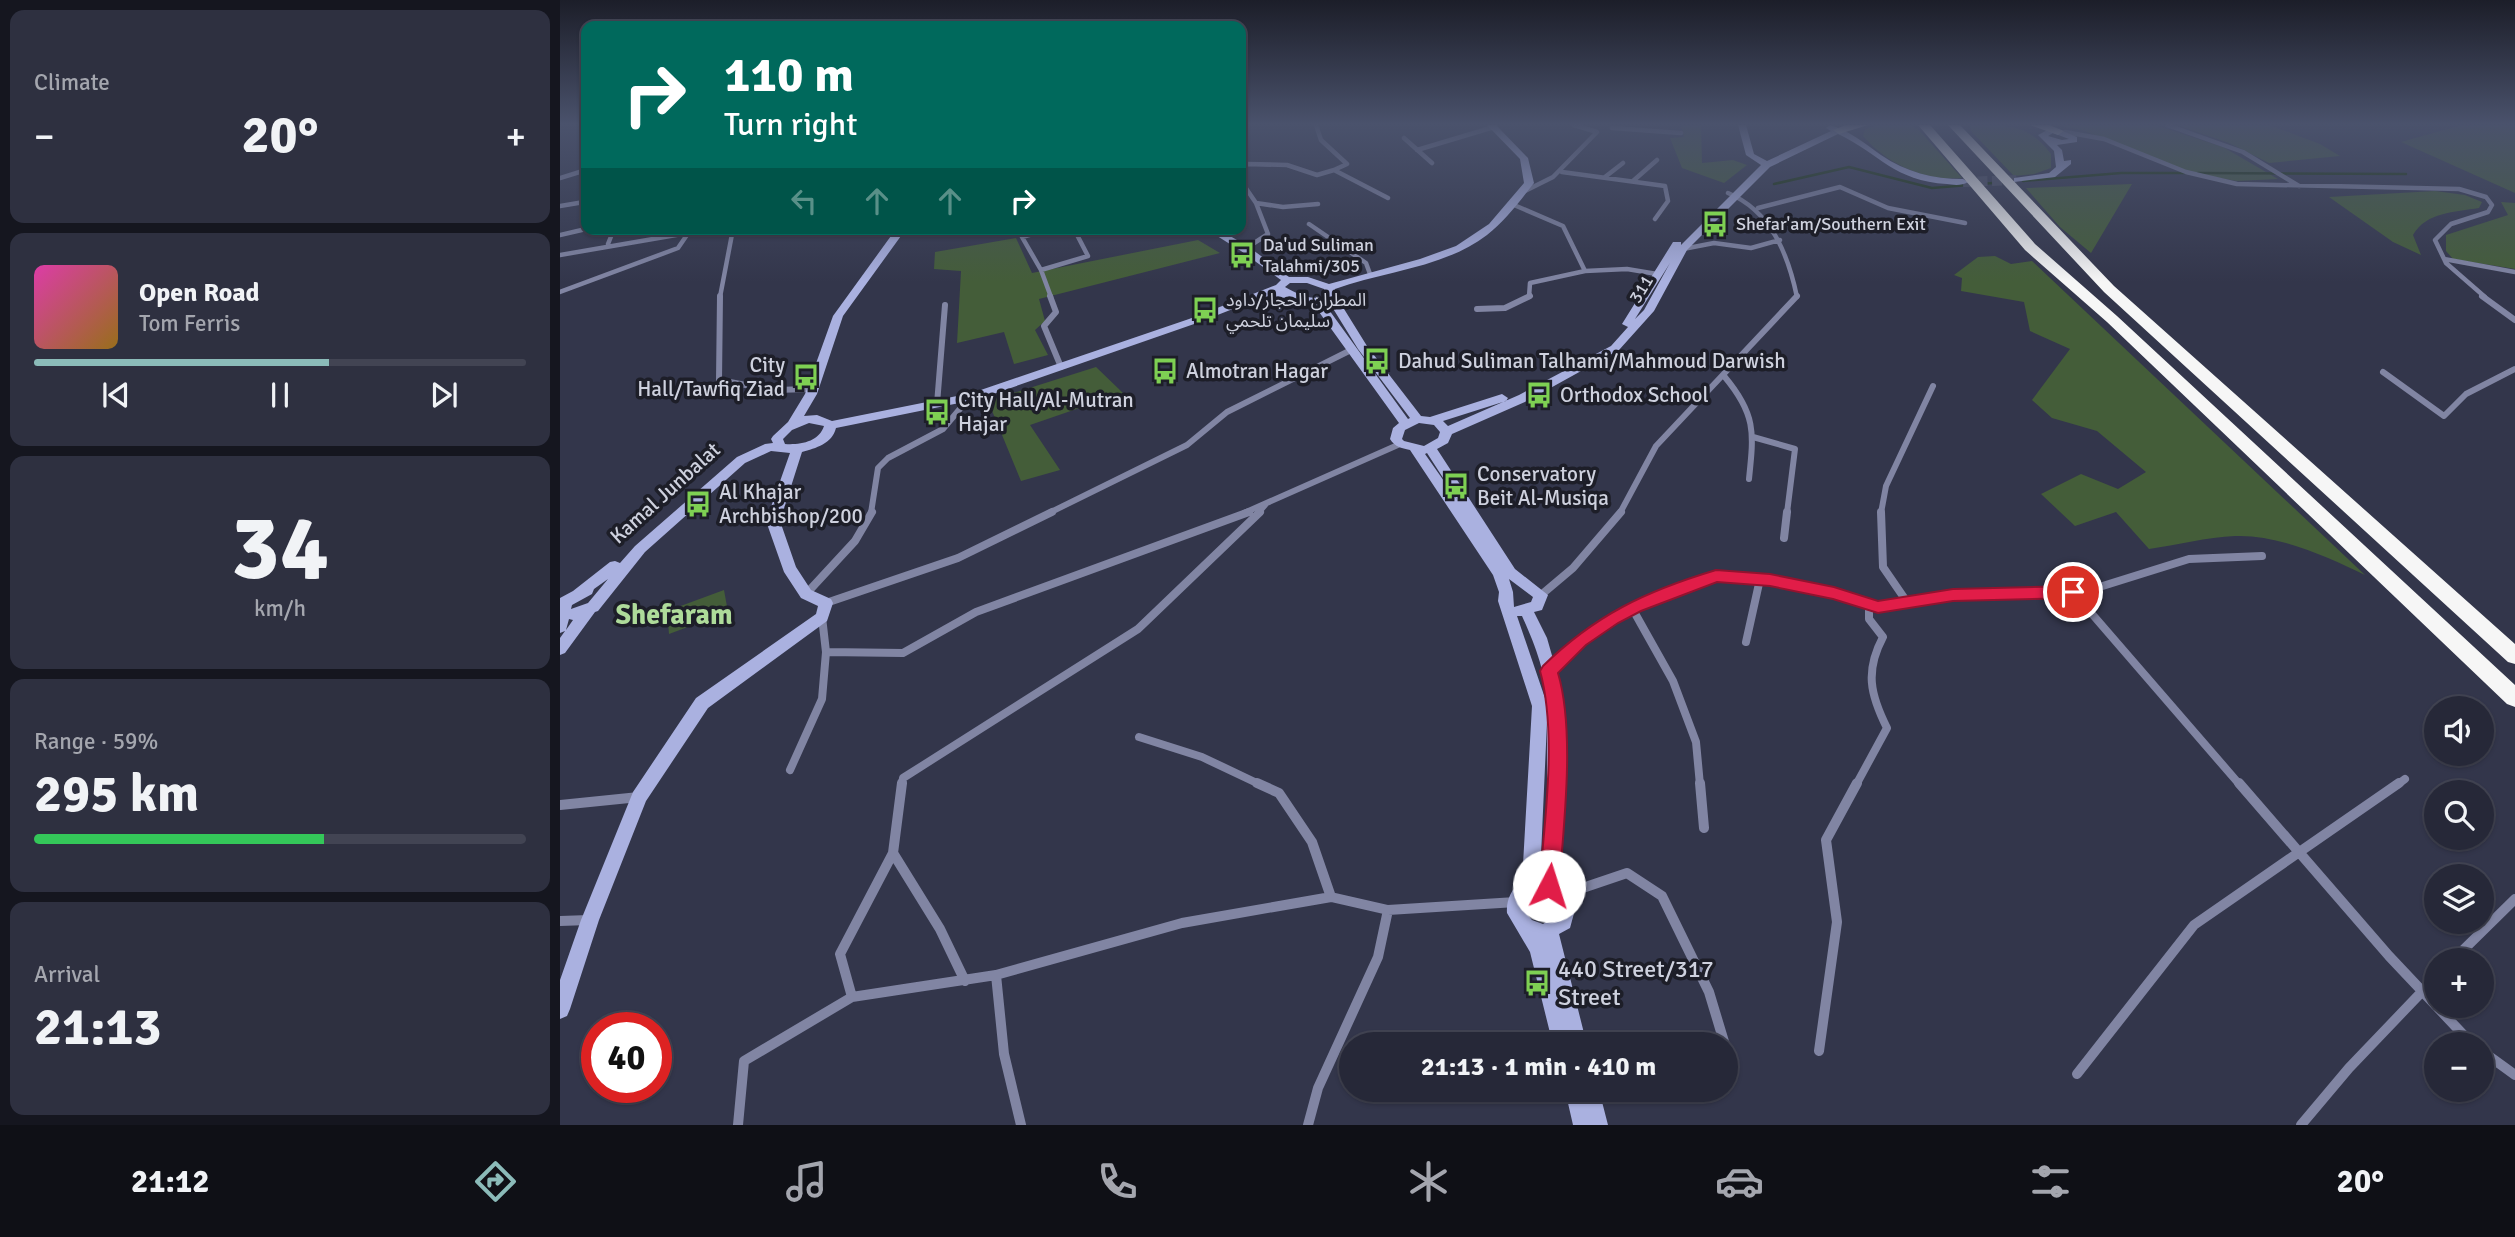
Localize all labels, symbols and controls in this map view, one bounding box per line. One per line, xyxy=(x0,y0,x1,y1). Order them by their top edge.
text: 110 m xyxy=(724,45,854,105)
icon: right xyxy=(609,49,700,140)
text: Climate xyxy=(34,68,110,97)
text: 20° xyxy=(242,103,318,167)
text: Turn right xyxy=(724,105,857,144)
text: − xyxy=(34,113,55,160)
text: + xyxy=(505,113,526,160)
icon: left xyxy=(785,182,823,220)
icon: ahead xyxy=(858,182,896,220)
icon: ahead xyxy=(931,182,969,220)
icon: right xyxy=(1004,182,1042,220)
bus stop icon: Shefar'am/Southern Exit xyxy=(1700,209,1730,239)
place label: Shefar'am/Southern Exit xyxy=(1736,213,1926,235)
place label: Da'ud Suliman Talahmi/305 xyxy=(1263,234,1374,277)
bus stop icon: Da'ud Suliman Talahmi/305 xyxy=(1227,240,1257,270)
street label: 311 xyxy=(1624,271,1658,307)
text: Open Road xyxy=(139,277,260,309)
place label: المطران الحجار/داود سليمان تلحمي xyxy=(1226,289,1366,334)
bus stop icon: المطران الحجار/داود سليمان تلحمي xyxy=(1190,295,1220,325)
text: Tom Ferris xyxy=(139,309,240,338)
bus stop icon: Dahud Suliman Talhami/Mahmoud Darwish xyxy=(1362,346,1392,376)
place label: Dahud Suliman Talhami/Mahmoud Darwish xyxy=(1398,348,1786,374)
place label: City Hall/Tawfiq Ziad xyxy=(637,352,785,402)
bus stop icon: Almotran Hagar xyxy=(1150,356,1180,386)
place label: Almotran Hagar xyxy=(1186,358,1328,384)
bus stop icon: City Hall/Tawfiq Ziad xyxy=(791,362,821,392)
icon: previous xyxy=(97,376,135,414)
icon: pause xyxy=(261,376,299,414)
icon: next xyxy=(425,376,463,414)
bus stop icon: Orthodox School xyxy=(1524,380,1554,410)
place label: Orthodox School xyxy=(1560,382,1709,408)
place label: City Hall/Al-Mutran Hajar xyxy=(958,387,1134,437)
bus stop icon: City Hall/Al-Mutran Hajar xyxy=(922,397,952,427)
street label: Kamal Junbalat xyxy=(605,437,725,549)
place label: Conservatory Beit Al-Musiqa xyxy=(1477,461,1609,511)
bus stop icon: Conservatory Beit Al-Musiqa xyxy=(1441,471,1471,501)
place label: Al Khajar Archbishop/200 xyxy=(719,479,863,529)
bus stop icon: Al Khajar Archbishop/200 xyxy=(683,489,713,519)
text: 34 xyxy=(231,492,329,605)
pin xyxy=(2043,562,2103,622)
icon: arrive xyxy=(2054,573,2092,611)
text: km/h xyxy=(254,594,306,623)
district label: Shefaram xyxy=(615,598,733,632)
map controls xyxy=(2424,696,2494,1102)
button: sound xyxy=(2424,696,2494,766)
text: Range · 59% xyxy=(34,727,158,756)
text: 295 km xyxy=(34,762,199,826)
button: search xyxy=(2424,780,2494,850)
position arrow xyxy=(1512,849,1586,923)
button: layers xyxy=(2424,864,2494,934)
button: + xyxy=(2424,948,2494,1018)
place label: 440 Street/317 Street xyxy=(1558,954,1714,1012)
text: Arrival xyxy=(34,960,100,989)
bus stop icon: 440 Street/317 Street xyxy=(1522,968,1552,998)
text: 21:13 xyxy=(34,995,162,1059)
speed limit sign: 40 xyxy=(581,1012,672,1103)
button: − xyxy=(2424,1032,2494,1102)
text: 21:13 · 1 min · 410 m xyxy=(1421,1051,1656,1083)
icon: directions xyxy=(471,1157,520,1206)
icon: music xyxy=(782,1157,831,1206)
icon: phone xyxy=(1093,1157,1142,1206)
icon: climate xyxy=(1404,1157,1453,1206)
icon: car xyxy=(1715,1157,1764,1206)
icon: filters xyxy=(2026,1157,2075,1206)
text: 21:12 xyxy=(131,1162,209,1201)
text: 20° xyxy=(2337,1162,2384,1201)

